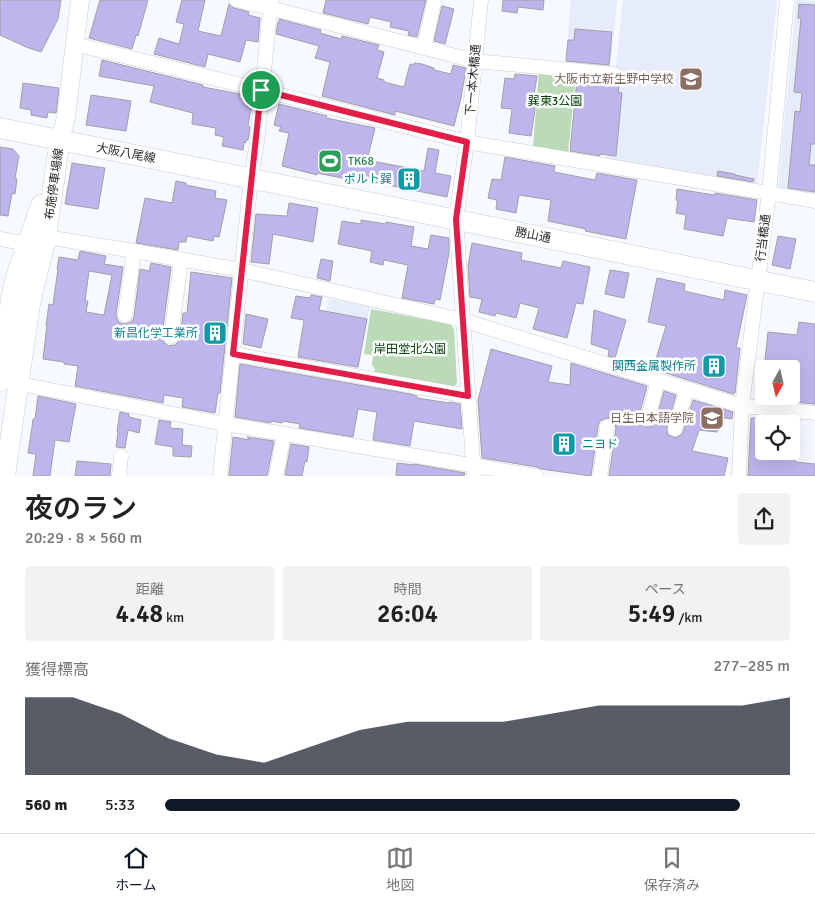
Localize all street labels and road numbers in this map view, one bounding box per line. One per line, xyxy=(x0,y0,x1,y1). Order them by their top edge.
street label: 下一本木橋通 xyxy=(463,44,484,117)
street label: 大阪八尾線 xyxy=(95,140,157,167)
street label: 布施停車場線 xyxy=(42,147,67,221)
street label: 行当橋通 xyxy=(753,213,774,263)
street label: 勝山通 xyxy=(514,225,552,246)

